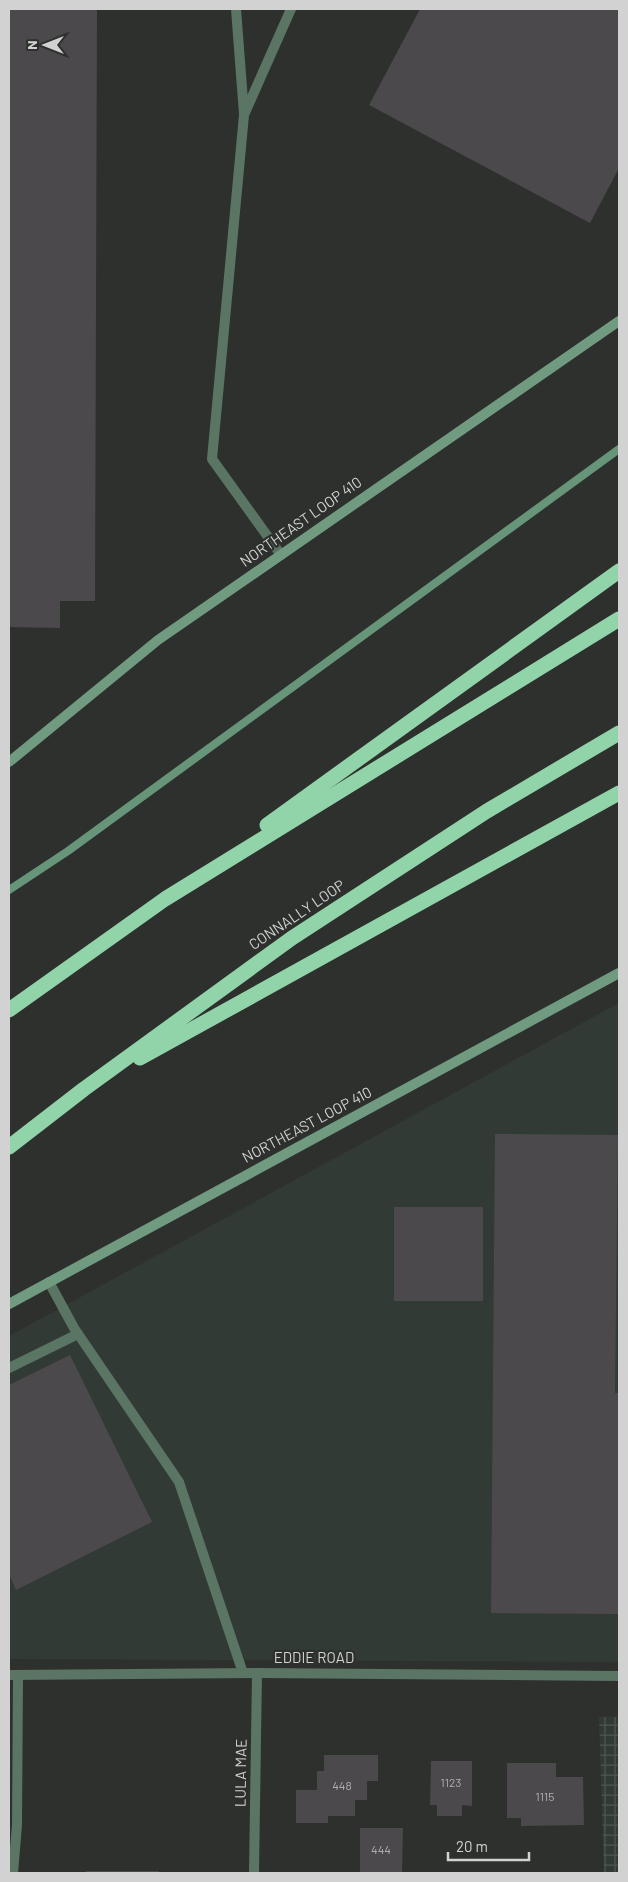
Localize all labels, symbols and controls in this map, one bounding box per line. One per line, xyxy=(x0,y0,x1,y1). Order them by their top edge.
north arrow xyxy=(20,20,70,70)
text: N xyxy=(23,40,40,50)
street label: NORTHEAST LOOP 410 xyxy=(236,472,365,570)
street label: CONNALLY LOOP xyxy=(245,875,348,953)
street label: NORTHEAST LOOP 410 xyxy=(239,1082,374,1166)
street label: EDDIE ROAD xyxy=(274,1648,354,1666)
street label: LULA MAE xyxy=(230,1739,250,1807)
house number: 1123 xyxy=(441,1775,461,1789)
house number: 448 xyxy=(332,1778,352,1792)
house number: 1115 xyxy=(536,1789,554,1803)
scale bar xyxy=(448,1830,529,1862)
text: 20 m xyxy=(456,1837,488,1855)
house number: 444 xyxy=(371,1842,391,1856)

